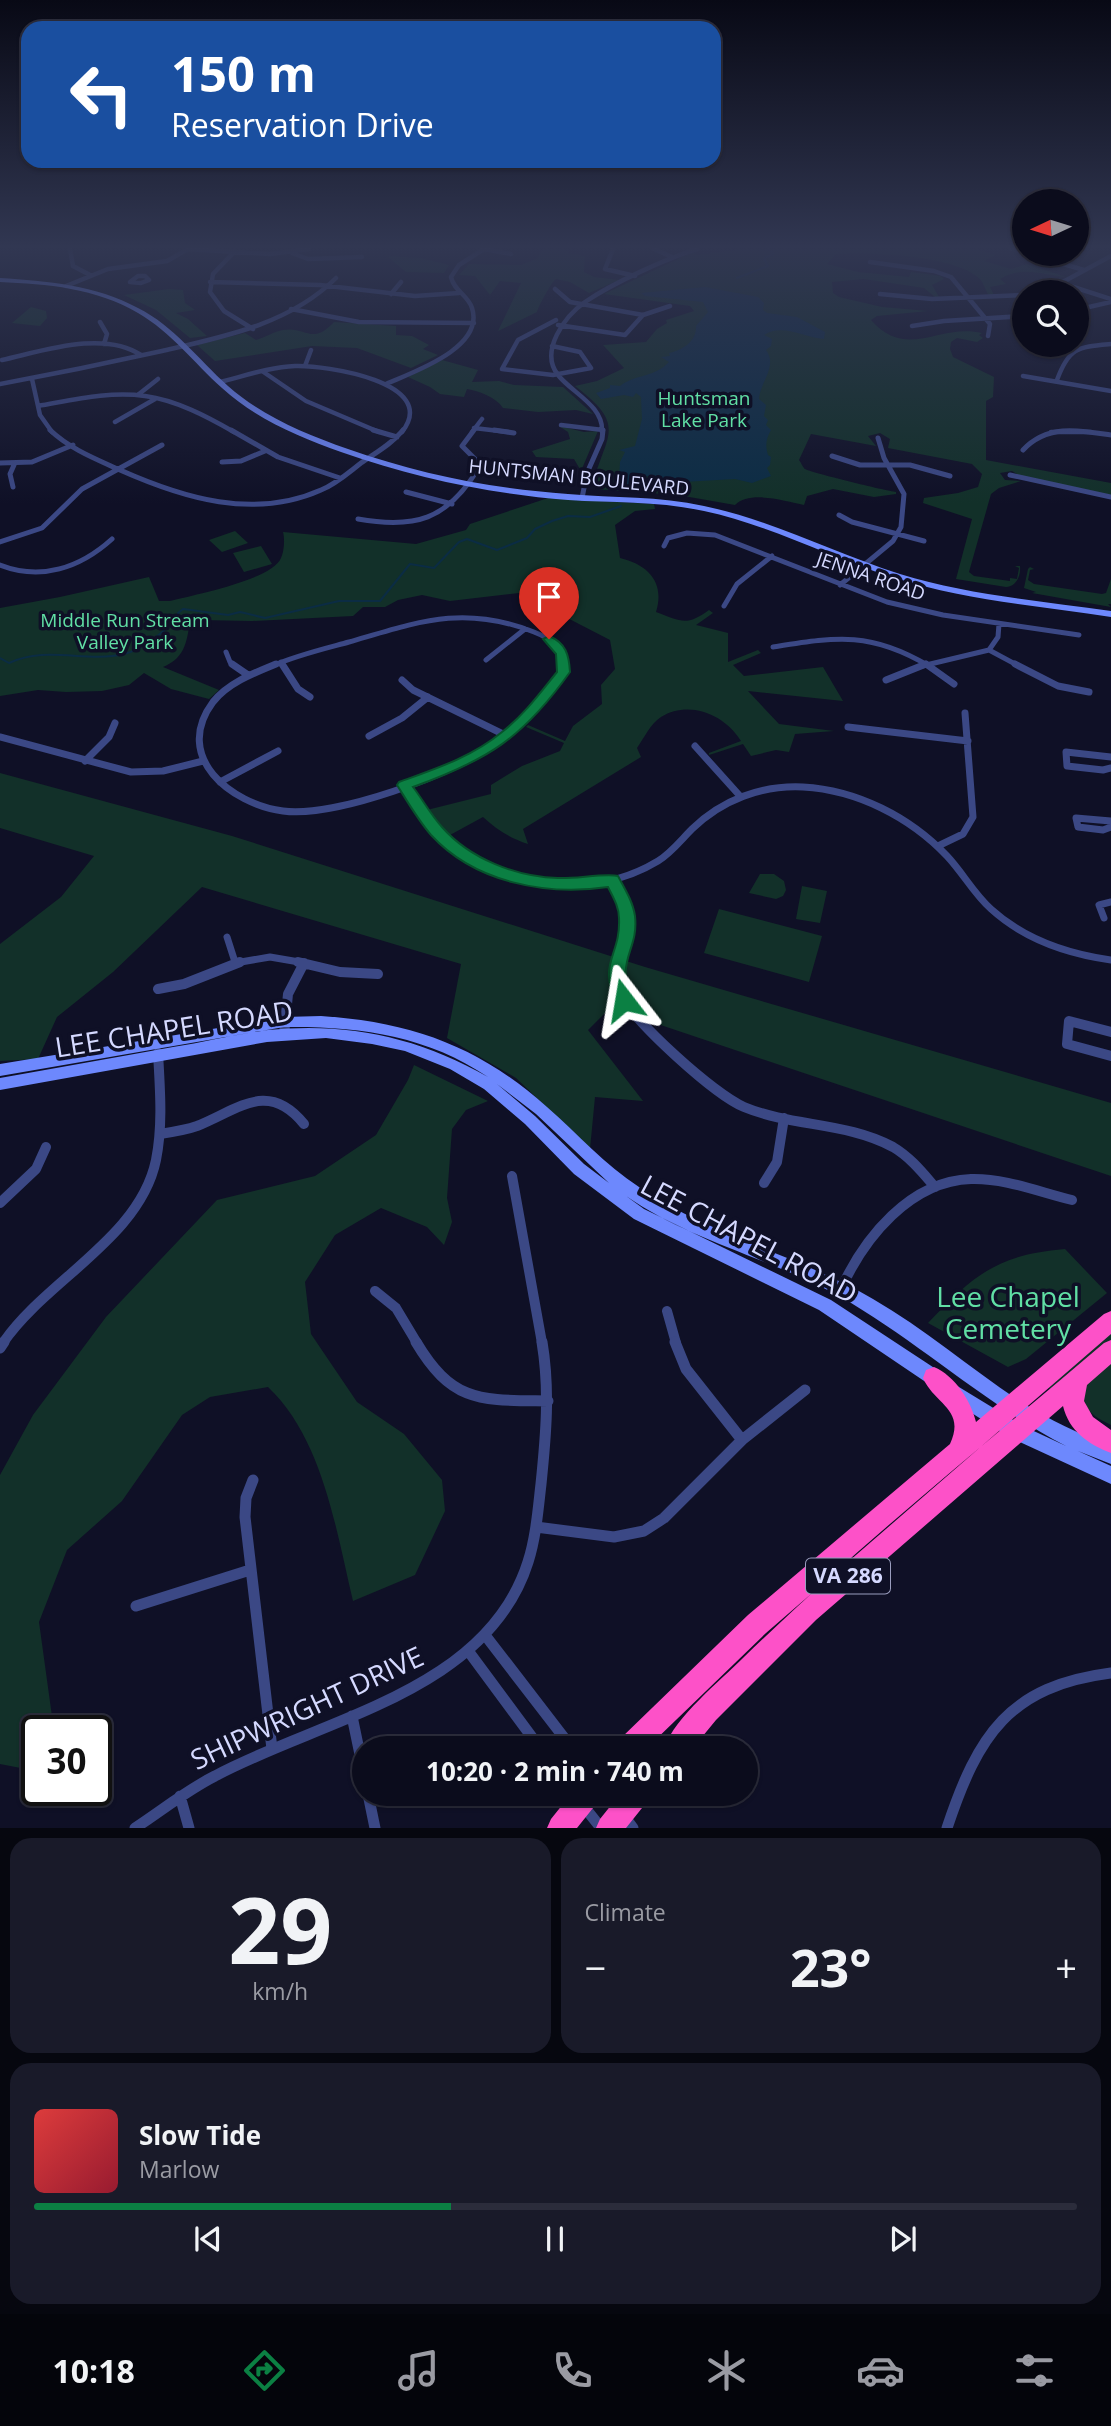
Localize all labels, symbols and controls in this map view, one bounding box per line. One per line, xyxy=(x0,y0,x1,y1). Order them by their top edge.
text: 150 m xyxy=(171,40,316,106)
icon: left xyxy=(56,49,147,140)
text: Reservation Drive xyxy=(171,103,434,146)
north arrow xyxy=(1012,189,1088,266)
map controls xyxy=(1012,189,1089,357)
button: search xyxy=(1012,280,1089,357)
park label: Huntsman Lake Park xyxy=(658,385,750,433)
street label: HUNTSMAN BOULEVARD xyxy=(467,452,691,502)
street label: JENNA ROAD xyxy=(811,545,929,607)
pin xyxy=(519,567,579,639)
icon: arrive xyxy=(530,578,568,616)
park label: Middle Run Stream Valley Park xyxy=(40,607,210,655)
position arrow xyxy=(587,963,661,1037)
street label: LEE CHAPEL ROAD xyxy=(52,990,296,1066)
street label: LEE CHAPEL ROAD xyxy=(634,1165,865,1311)
park label: Lee Chapel Cemetery xyxy=(936,1277,1080,1347)
road number: VA 286 xyxy=(806,1558,890,1594)
street label: SHIPWRIGHT DRIVE xyxy=(184,1636,429,1778)
speed limit sign: 30 xyxy=(21,1715,112,1806)
text: 10:20 · 2 min · 740 m xyxy=(426,1753,684,1789)
text: 29 xyxy=(228,1867,332,1991)
text: Climate xyxy=(585,1896,666,1928)
text: 23° xyxy=(790,1931,872,2002)
text: − xyxy=(585,1941,606,1993)
text: + xyxy=(1055,1941,1077,1993)
text: km/h xyxy=(252,1975,308,2007)
text: Slow Tide xyxy=(139,2117,261,2153)
text: Marlow xyxy=(139,2153,219,2185)
icon: previous xyxy=(189,2220,227,2258)
icon: pause xyxy=(536,2220,574,2258)
icon: next xyxy=(884,2220,922,2258)
icon: directions xyxy=(240,2346,289,2395)
icon: music xyxy=(394,2346,443,2395)
icon: phone xyxy=(548,2346,597,2395)
icon: climate xyxy=(702,2346,751,2395)
icon: car xyxy=(856,2346,905,2395)
icon: filters xyxy=(1010,2346,1059,2395)
text: 10:18 xyxy=(52,2349,135,2392)

